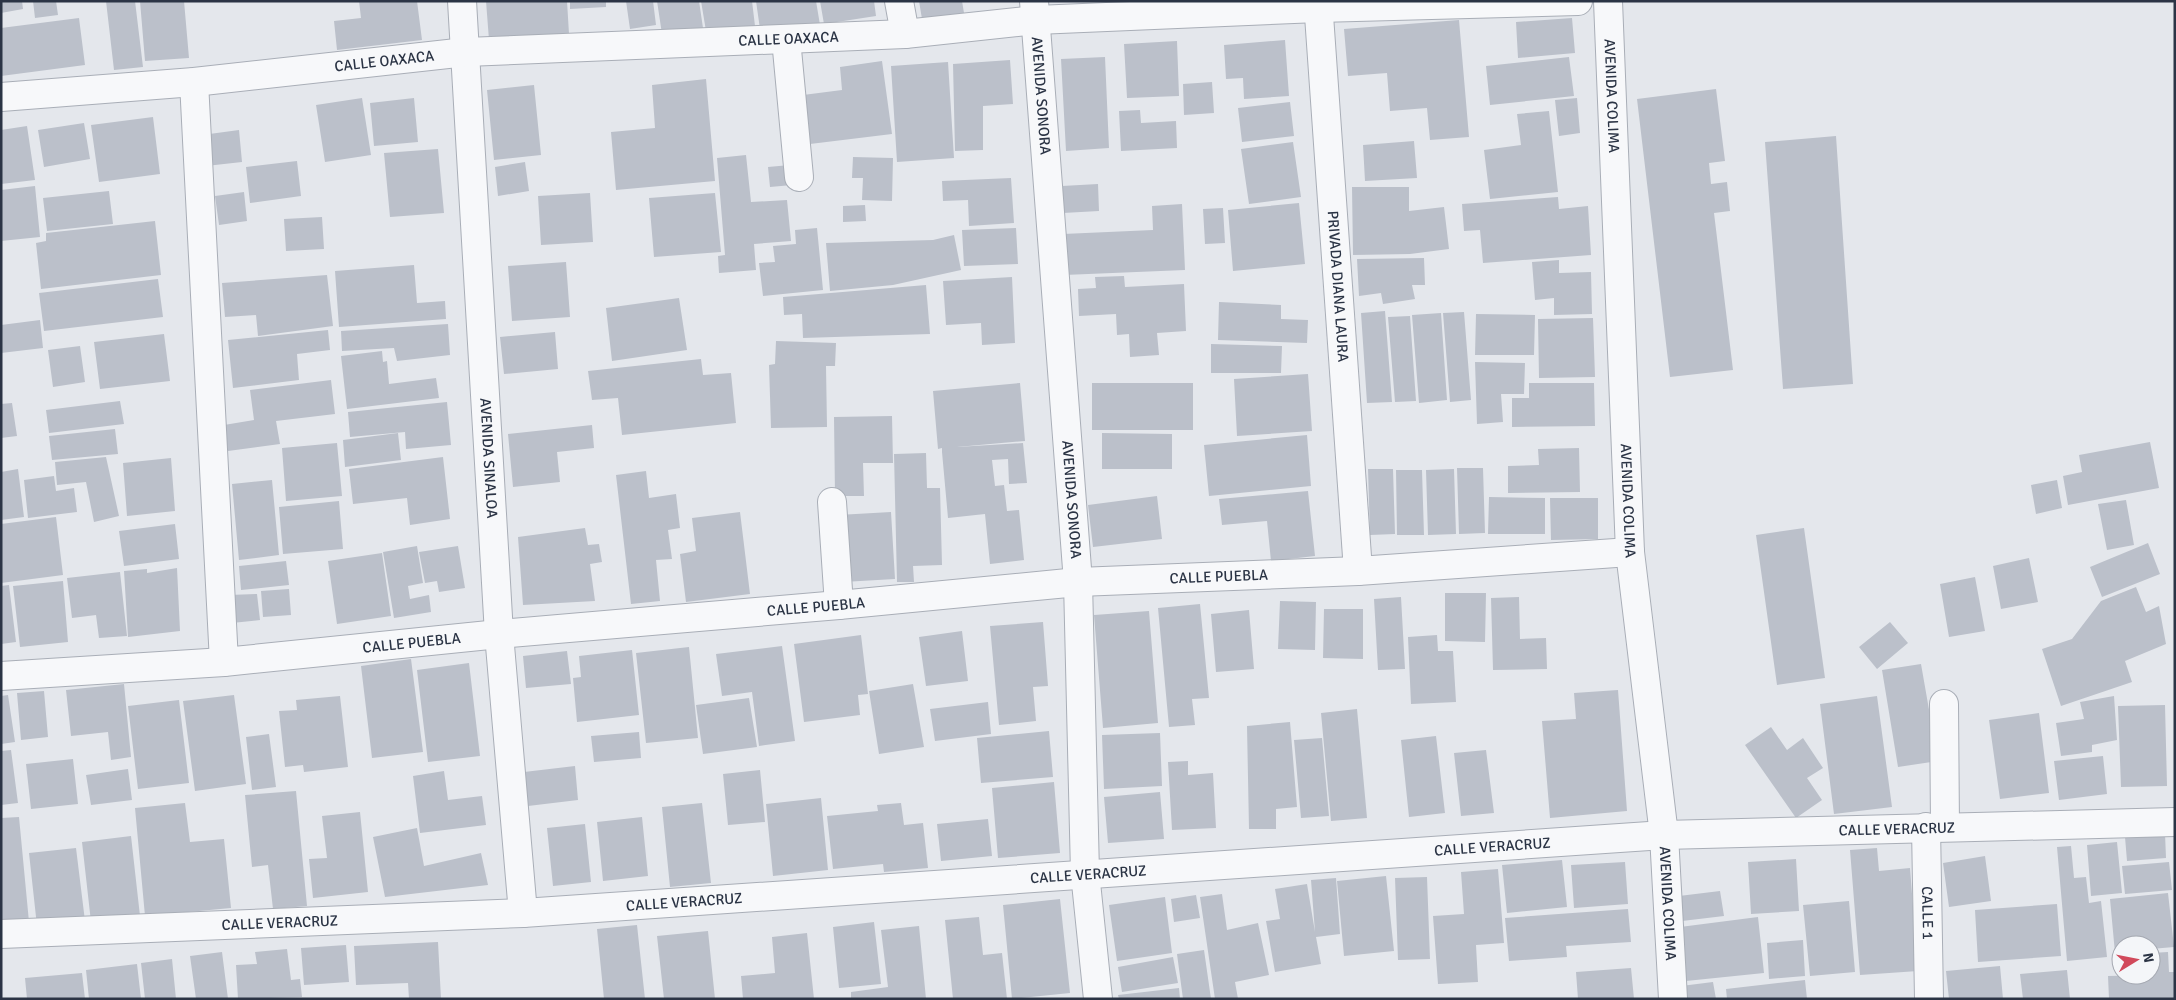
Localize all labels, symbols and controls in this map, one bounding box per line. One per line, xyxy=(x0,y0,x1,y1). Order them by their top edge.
street label: CALLE OAXACA xyxy=(738,28,839,50)
street label: AVENIDA SONORA xyxy=(1028,36,1055,156)
street label: AVENIDA COLIMA xyxy=(1601,38,1623,153)
street label: CALLE OAXACA xyxy=(333,47,435,75)
street label: PRIVADA DIANA LAURA xyxy=(1324,210,1352,363)
street label: AVENIDA SINALOA xyxy=(476,397,501,519)
street label: AVENIDA SONORA xyxy=(1058,440,1085,559)
street label: AVENIDA COLIMA xyxy=(1617,443,1640,559)
street label: CALLE PUEBLA xyxy=(1169,566,1268,587)
street label: CALLE PUEBLA xyxy=(766,594,866,620)
street label: CALLE PUEBLA xyxy=(362,629,461,657)
street label: CALLE VERACRUZ xyxy=(1838,819,1955,840)
street label: CALLE VERACRUZ xyxy=(1434,834,1551,860)
street label: AVENIDA COLIMA xyxy=(1656,846,1680,961)
street label: CALLE VERACRUZ xyxy=(1029,861,1147,887)
street label: CALLE 1 xyxy=(1918,886,1937,940)
street label: CALLE VERACRUZ xyxy=(625,889,743,915)
street label: CALLE VERACRUZ xyxy=(221,911,338,934)
north arrow xyxy=(2111,935,2161,985)
text: N xyxy=(2139,952,2158,964)

